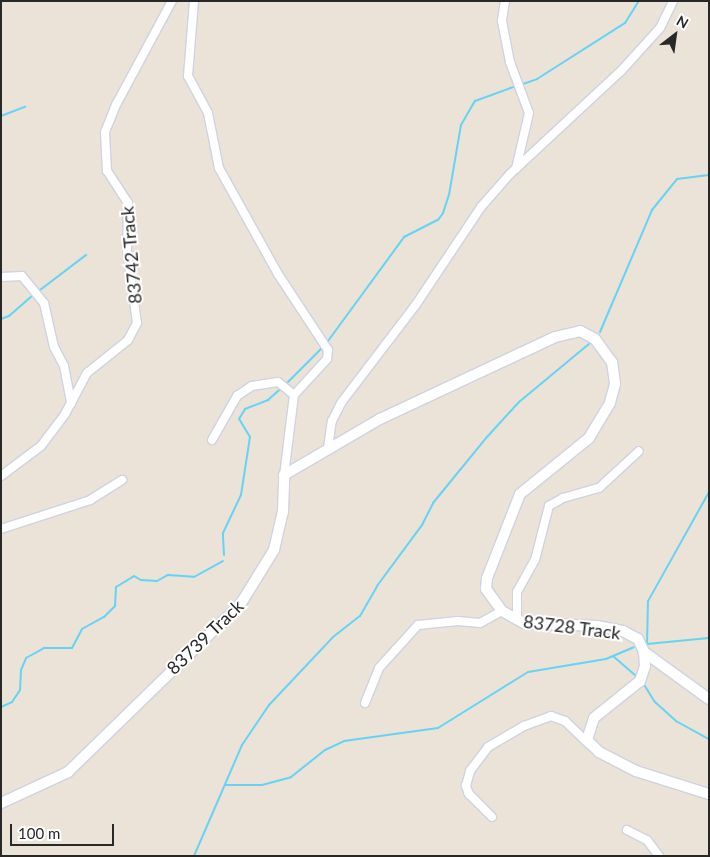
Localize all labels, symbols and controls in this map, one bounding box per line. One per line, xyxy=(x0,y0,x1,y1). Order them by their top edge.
north arrow xyxy=(650,10,700,60)
text: N xyxy=(674,12,692,32)
street label: 83742 Track xyxy=(116,205,146,305)
street label: 83739 Track xyxy=(162,595,248,679)
street label: 83728 Track xyxy=(522,610,622,644)
scale bar xyxy=(12,814,116,846)
text: 100 m xyxy=(18,824,60,842)

